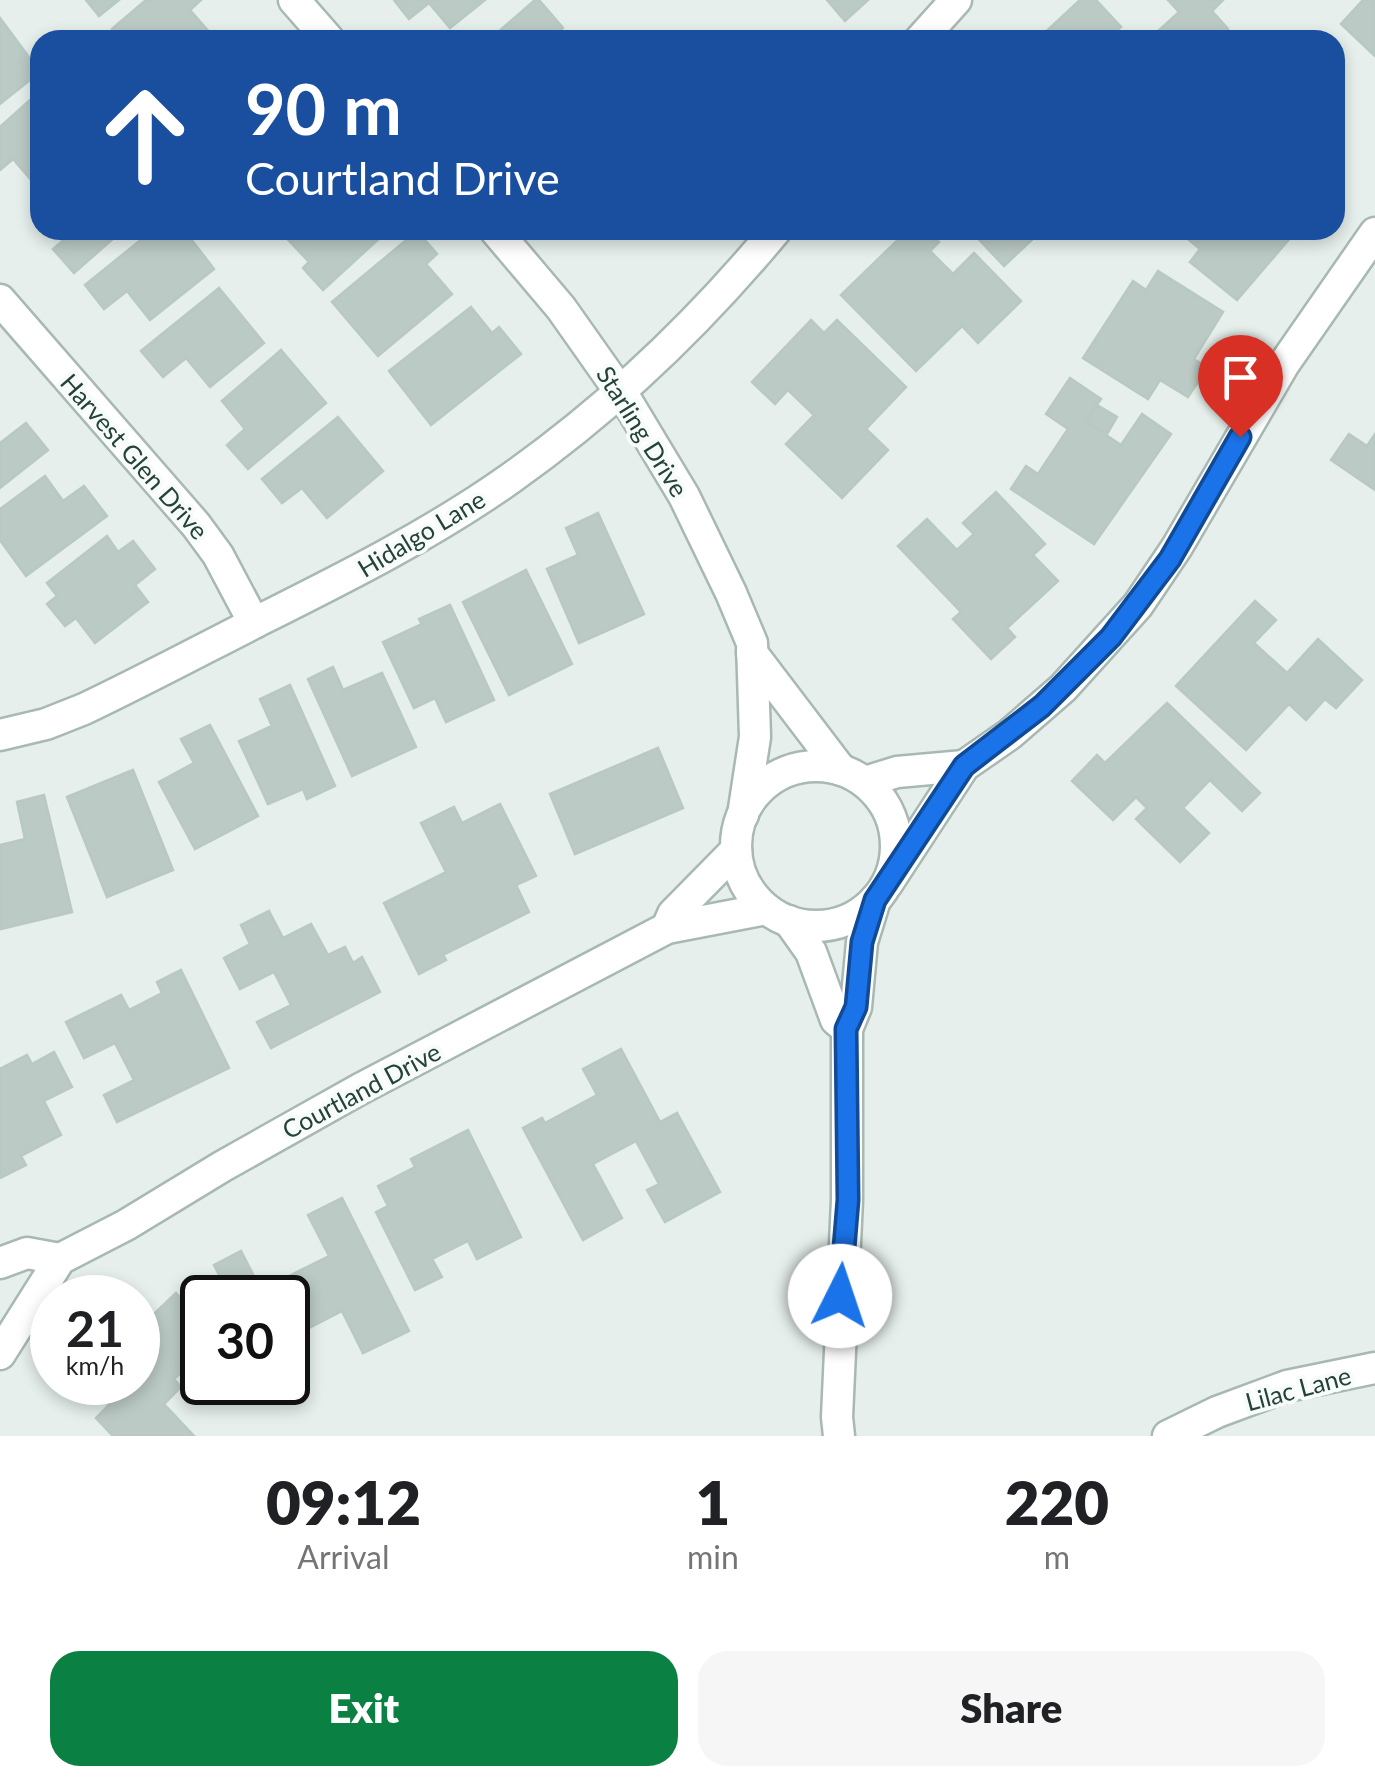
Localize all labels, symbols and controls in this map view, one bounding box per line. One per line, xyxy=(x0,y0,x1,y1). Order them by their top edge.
text: 90 m xyxy=(245,66,402,150)
icon: ahead xyxy=(80,70,210,200)
text: Courtland Drive xyxy=(245,151,560,205)
pin xyxy=(1198,335,1283,438)
icon: arrive xyxy=(1213,350,1268,405)
street label: Starling Drive xyxy=(591,360,695,502)
street label: Harvest Glen Drive xyxy=(55,367,215,545)
street label: Hidalgo Lane xyxy=(352,483,490,583)
street label: Courtland Drive xyxy=(277,1036,445,1144)
position arrow xyxy=(788,1244,892,1348)
speed limit sign: 30 xyxy=(180,1275,310,1405)
text: 21 xyxy=(66,1298,124,1358)
text: km/h xyxy=(66,1350,124,1380)
street label: Lilac Lane xyxy=(1242,1360,1354,1416)
text: 09:12 xyxy=(266,1466,421,1538)
text: 1 xyxy=(695,1466,730,1538)
text: 220 xyxy=(1005,1466,1109,1538)
text: Arrival xyxy=(297,1537,390,1576)
text: min xyxy=(687,1537,739,1576)
text: m xyxy=(1044,1537,1070,1576)
button: Exit xyxy=(50,1651,678,1766)
button: Share xyxy=(698,1651,1325,1766)

